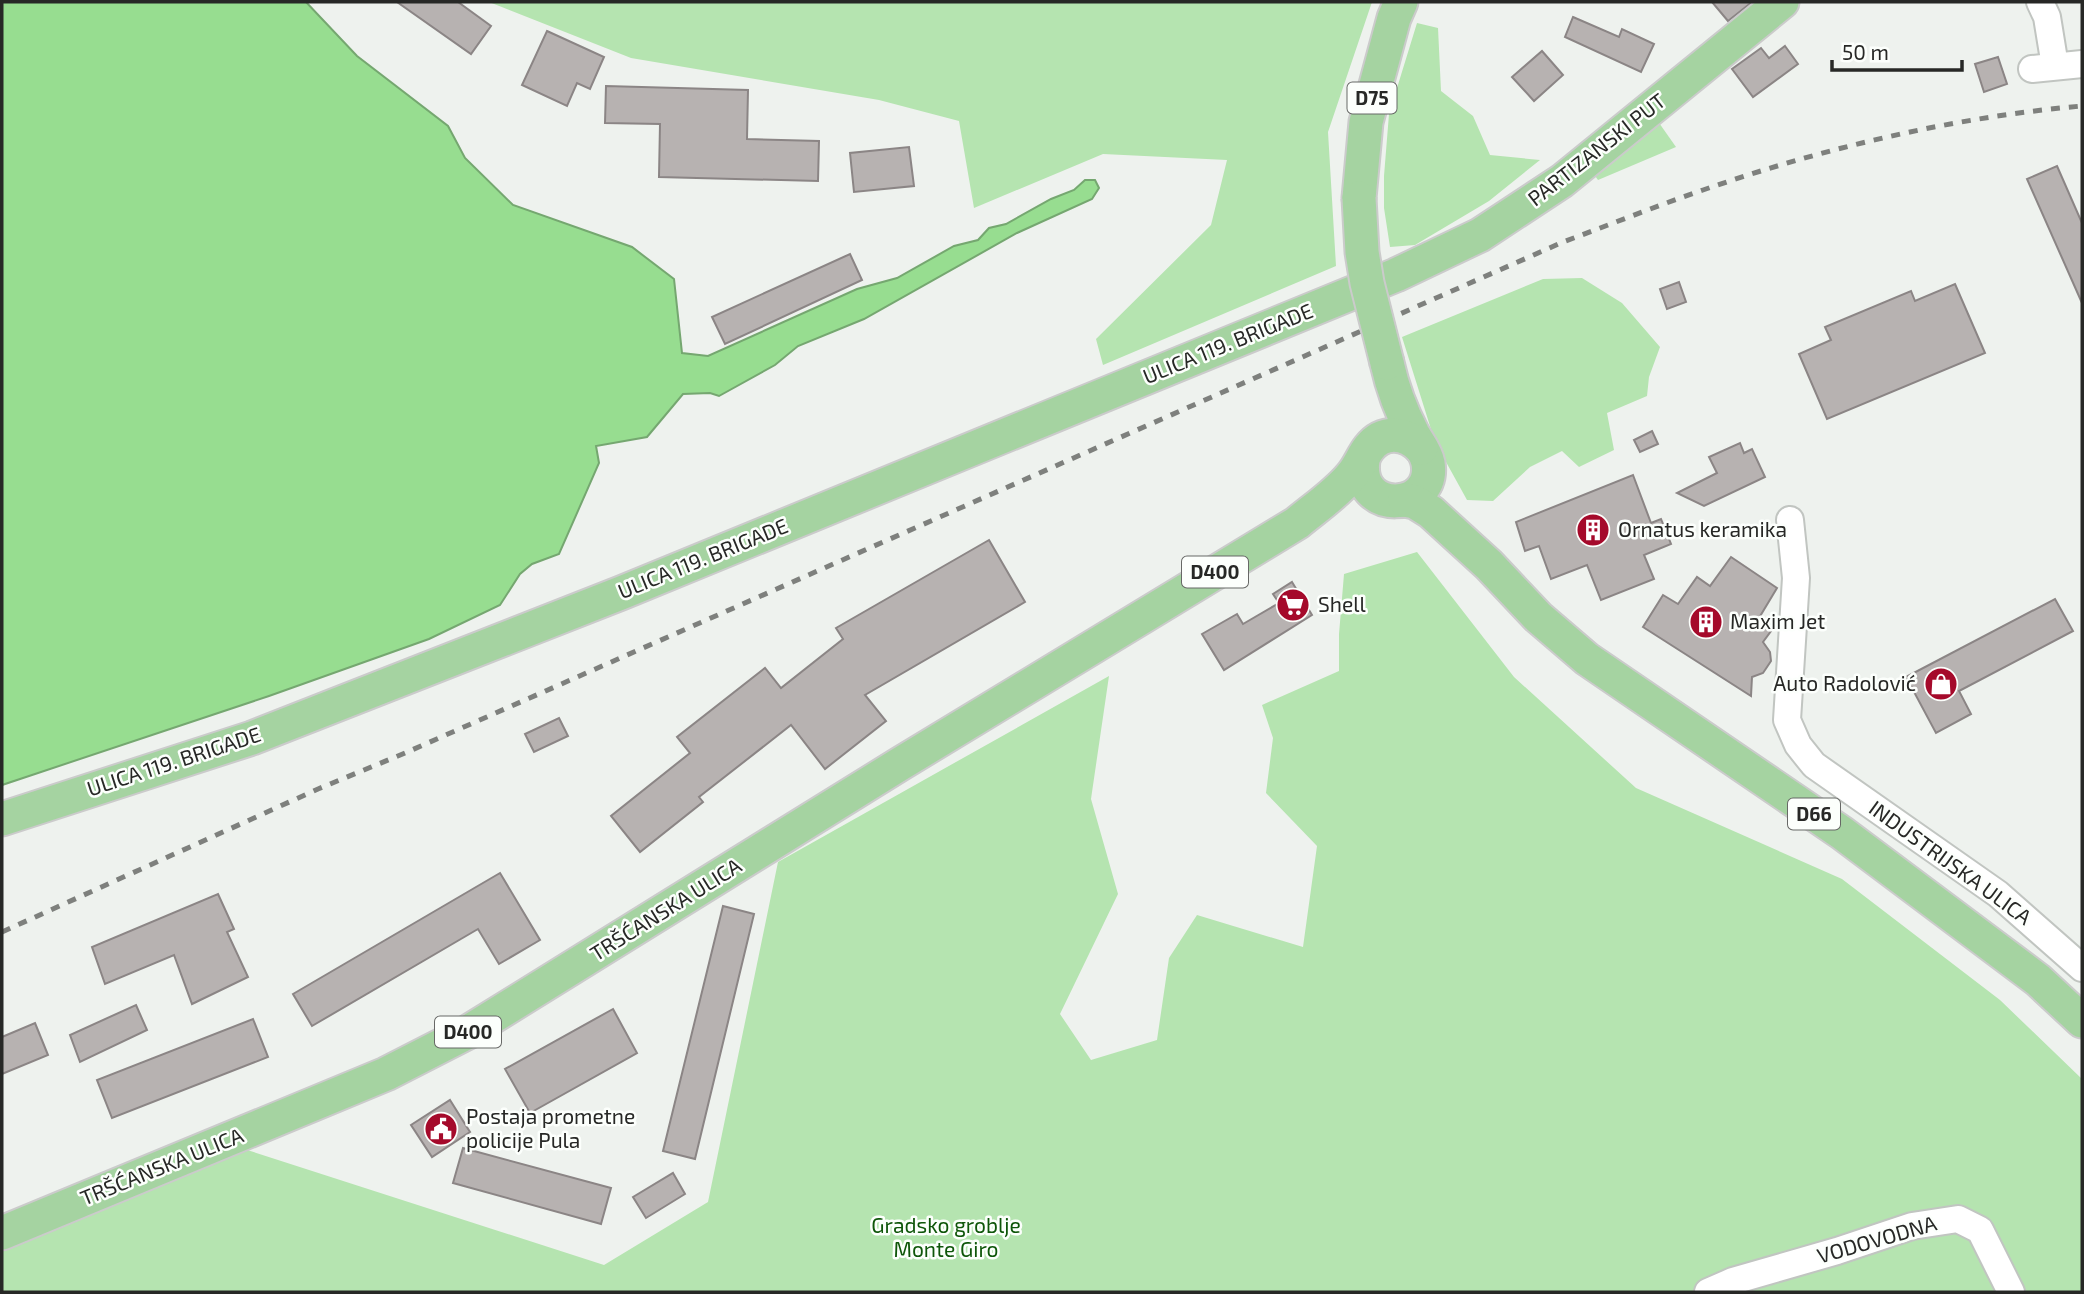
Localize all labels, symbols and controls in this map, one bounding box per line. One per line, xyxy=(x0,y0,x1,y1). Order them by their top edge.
scale bar xyxy=(1832,28,1962,72)
text: 50 m xyxy=(1842,39,1889,64)
road number: D75 xyxy=(1348,82,1396,114)
street label: PARTIZANSKI PUT xyxy=(1522,87,1670,210)
street label: ULICA 119. BRIGADE xyxy=(1139,297,1316,388)
building icon: Ornatus keramika xyxy=(1574,511,1612,549)
street label: ULICA 119. BRIGADE xyxy=(614,512,791,603)
place label: Ornatus keramika xyxy=(1618,516,1787,541)
road number: D400 xyxy=(1182,556,1248,587)
supermarket icon: Shell xyxy=(1274,586,1312,624)
place label: Shell xyxy=(1318,591,1366,616)
building icon: Maxim Jet xyxy=(1687,603,1725,641)
place label: Maxim Jet xyxy=(1730,608,1825,633)
shop icon: Auto Radolović xyxy=(1922,665,1960,703)
place label: Auto Radolović xyxy=(1773,670,1916,695)
street label: ULICA 119. BRIGADE xyxy=(84,721,264,800)
street label: INDUSTRIJSKA ULICA xyxy=(1865,794,2037,929)
road number: D66 xyxy=(1788,799,1840,830)
street label: TRŠĆANSKA ULICA xyxy=(585,852,745,965)
road number: D400 xyxy=(435,1016,501,1048)
place label: Postaja prometne policije Pula xyxy=(466,1103,635,1153)
public building icon: Postaja prometne policije Pula xyxy=(422,1110,460,1148)
street label: TRŠĆANSKA ULICA xyxy=(76,1122,247,1210)
street label: VODOVODNA xyxy=(1814,1210,1939,1268)
park label: Gradsko groblje Monte Giro xyxy=(871,1212,1021,1261)

